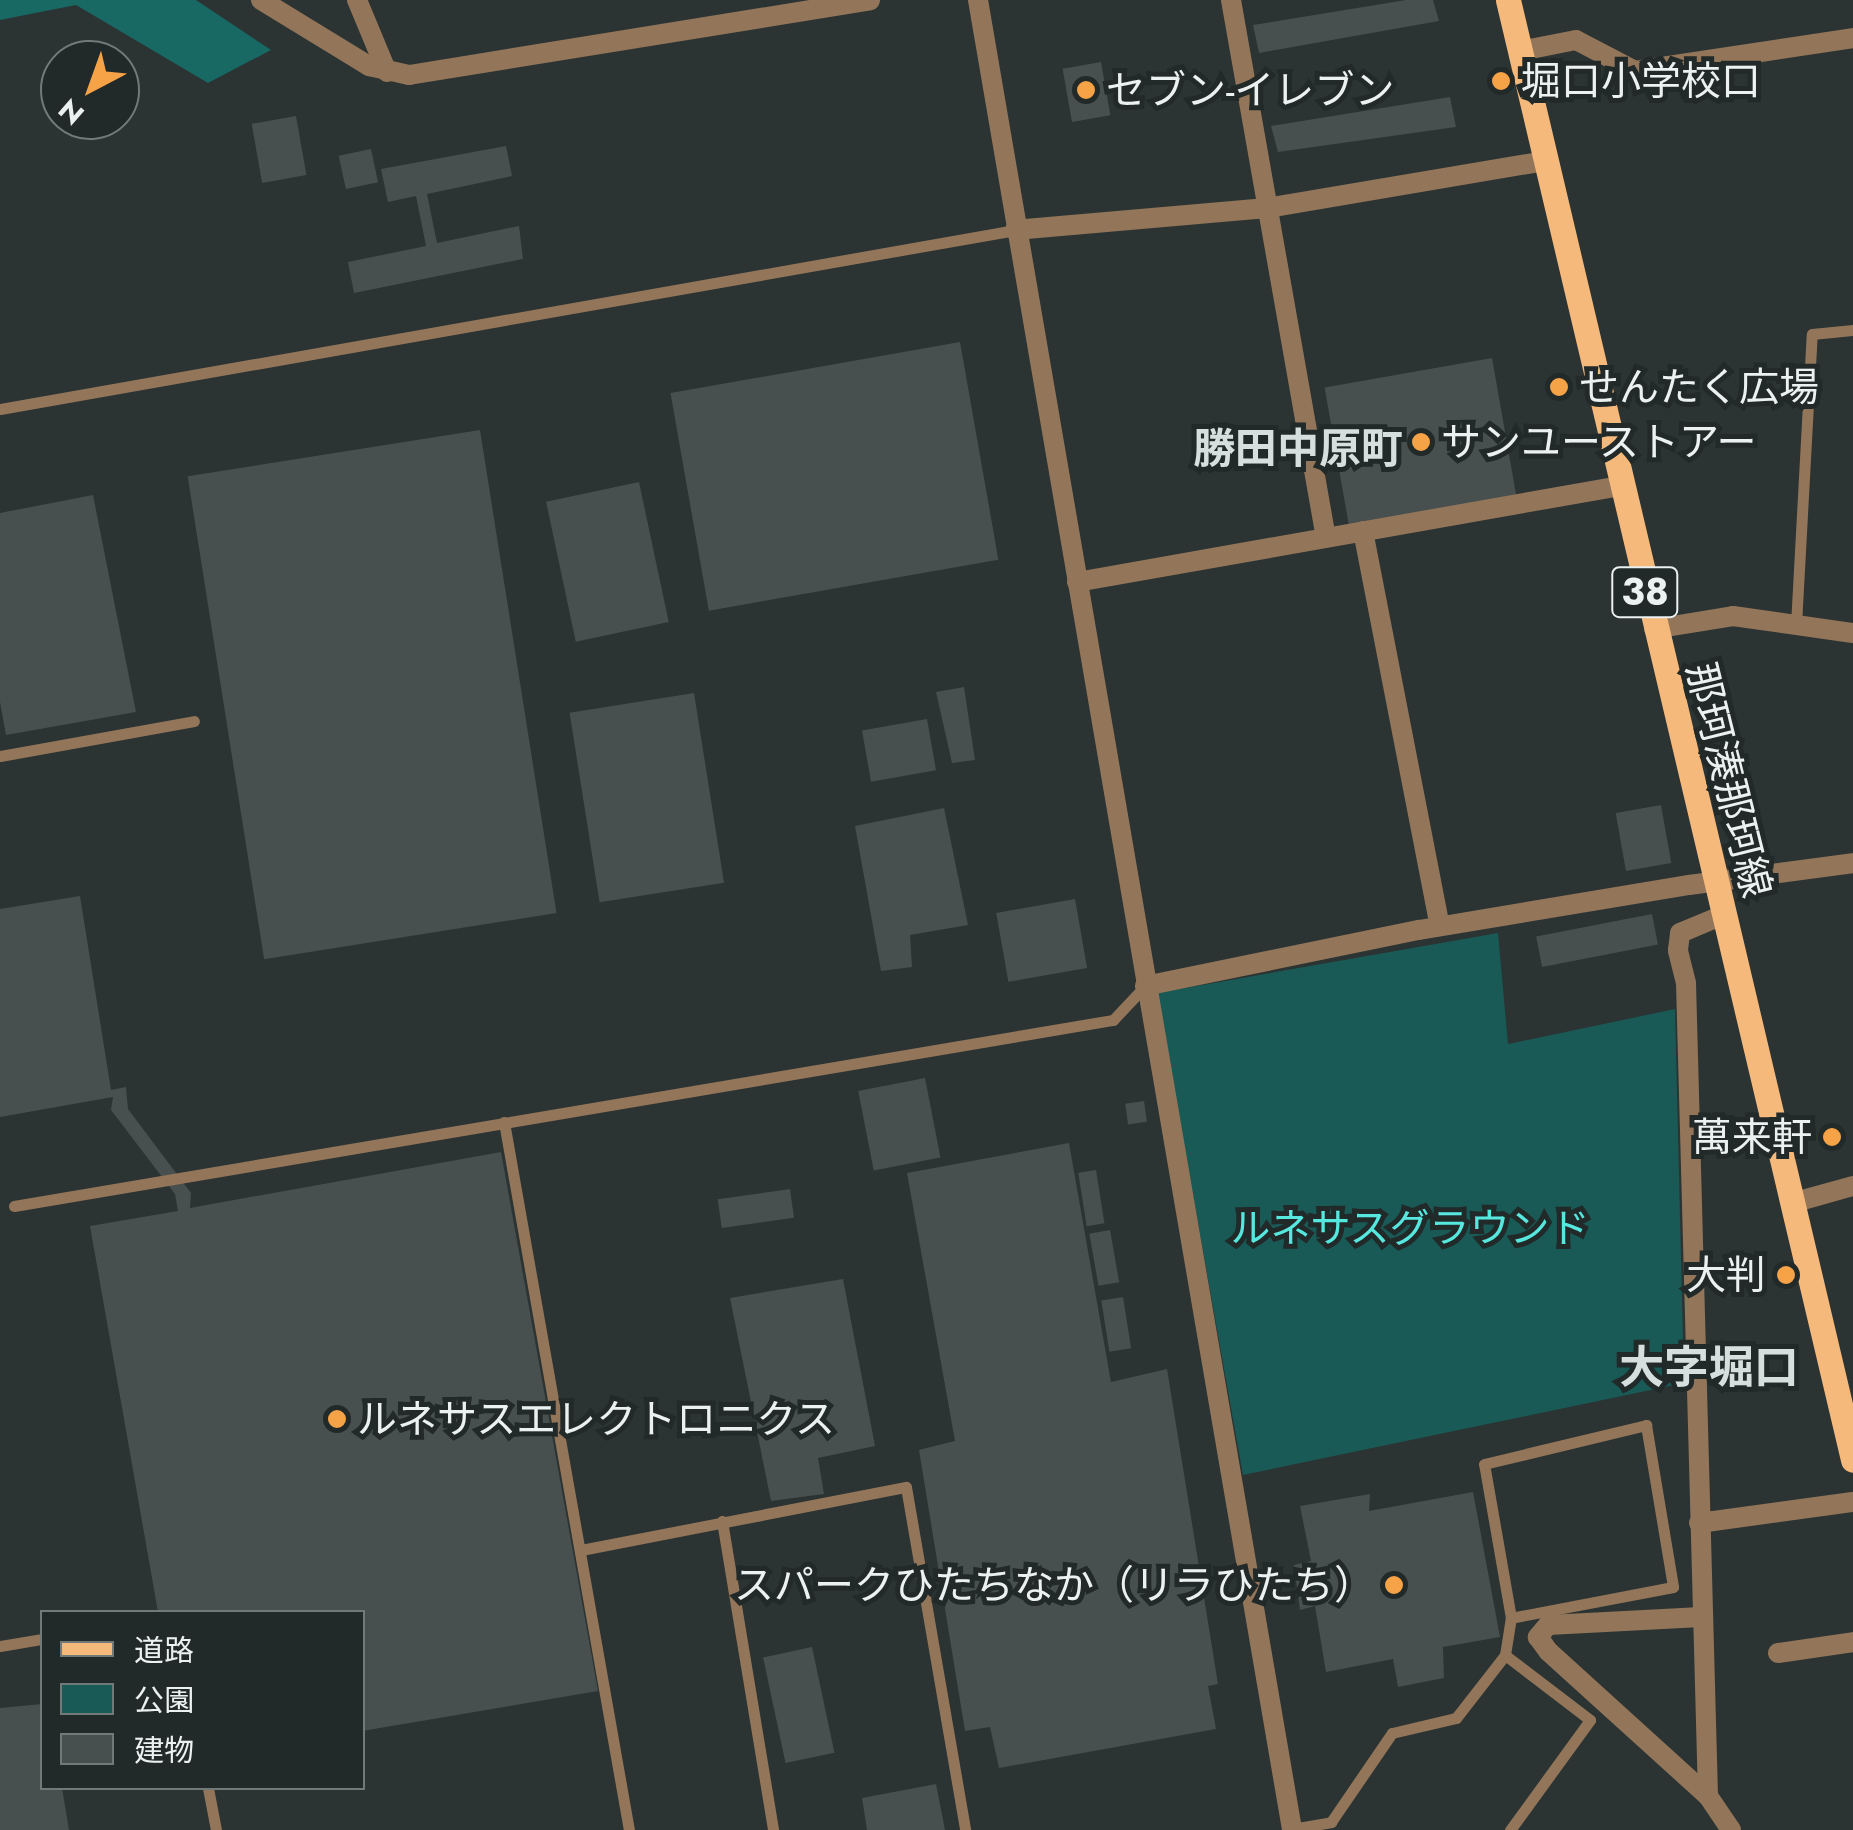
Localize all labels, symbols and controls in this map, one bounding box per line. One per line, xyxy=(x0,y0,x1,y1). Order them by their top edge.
north arrow xyxy=(40,40,140,140)
place label: 堀口小学校口 xyxy=(1521,57,1761,105)
place label: セブン-イレブン xyxy=(1106,66,1394,114)
marker: 堀口小学校口 xyxy=(1490,70,1512,92)
marker: セブン-イレブン xyxy=(1075,79,1097,101)
text: N xyxy=(49,89,93,134)
place label: せんたく広場 xyxy=(1579,363,1819,411)
marker: せんたく広場 xyxy=(1548,376,1570,398)
place label: サンユーストアー xyxy=(1441,418,1759,466)
district label: 勝田中原町 xyxy=(1193,424,1403,474)
marker: サンユーストアー xyxy=(1410,431,1432,453)
road number: 38 xyxy=(1610,559,1680,625)
street label: 那珂湊那珂線 xyxy=(1677,658,1781,902)
place label: 萬来軒 xyxy=(1692,1113,1812,1161)
marker: 萬来軒 xyxy=(1821,1126,1843,1148)
park label: ルネサスグラウンド xyxy=(1230,1204,1590,1252)
place label: 大判 xyxy=(1686,1251,1766,1299)
marker: 大判 xyxy=(1775,1264,1797,1286)
district label: 大字堀口 xyxy=(1619,1341,1799,1395)
place label: ルネサスエレクトロニクス xyxy=(357,1395,837,1443)
marker: ルネサスエレクトロニクス xyxy=(326,1408,348,1430)
place label: スパークひたちなか（リラひたち） xyxy=(734,1561,1374,1609)
marker: スパークひたちなか（リラひたち） xyxy=(1383,1574,1405,1596)
legend xyxy=(40,1610,365,1790)
text: 道路 xyxy=(134,1629,194,1672)
text: 公園 xyxy=(134,1679,194,1722)
text: 建物 xyxy=(134,1729,194,1772)

